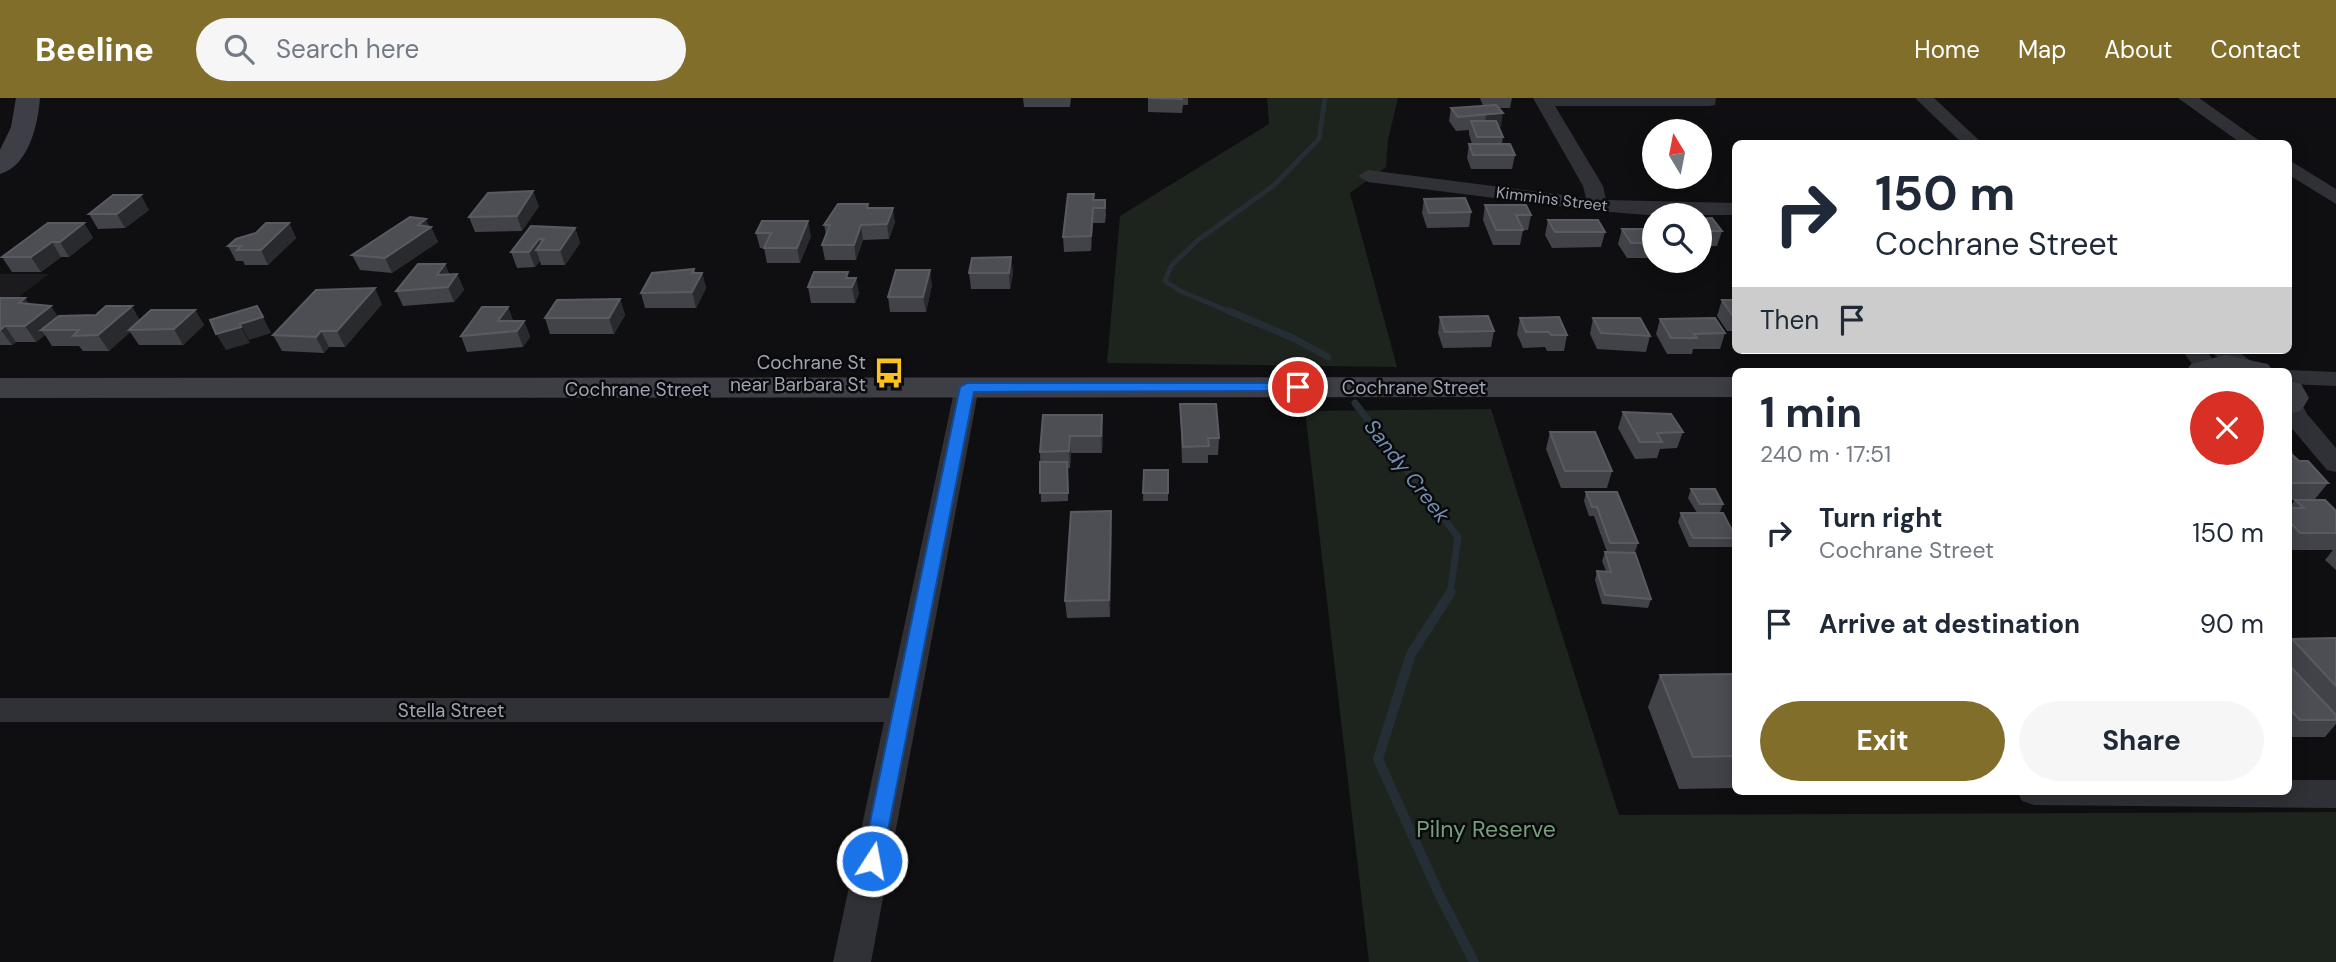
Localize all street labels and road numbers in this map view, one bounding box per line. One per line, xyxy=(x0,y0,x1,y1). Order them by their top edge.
street label: Kimmins Street xyxy=(1495,182,1609,216)
street label: Cochrane Street xyxy=(1342,375,1486,400)
street label: Cochrane Street xyxy=(565,377,709,402)
street label: Stella Street xyxy=(398,698,504,723)

